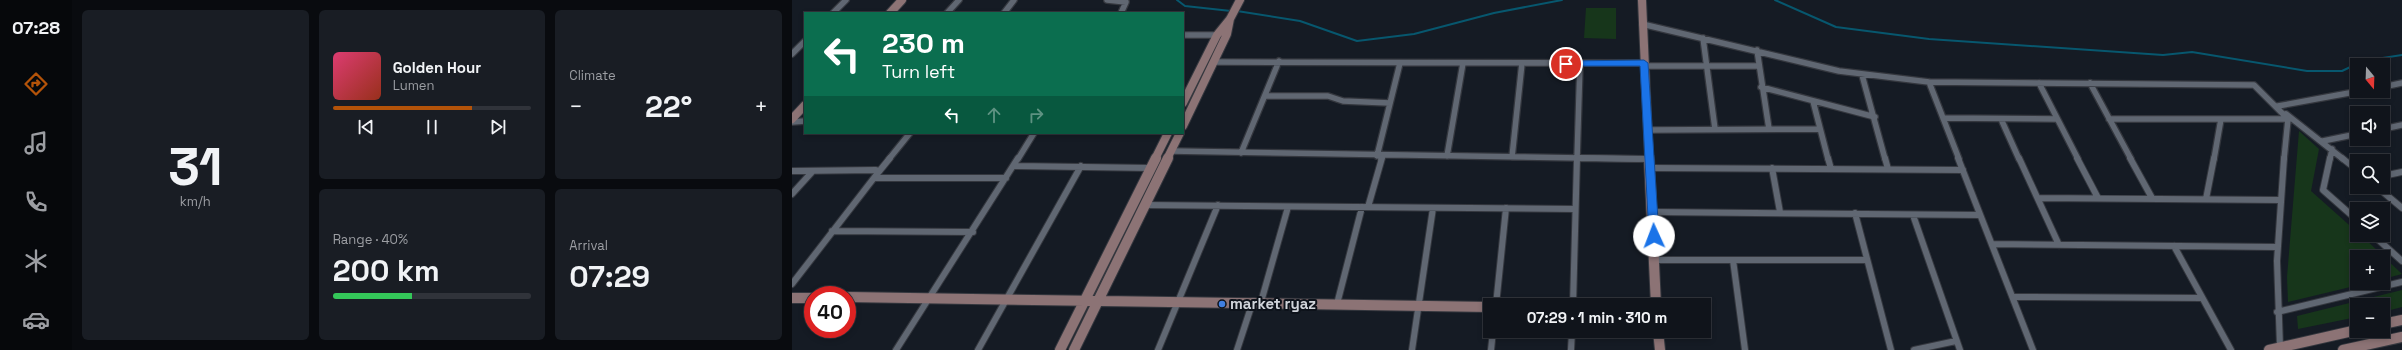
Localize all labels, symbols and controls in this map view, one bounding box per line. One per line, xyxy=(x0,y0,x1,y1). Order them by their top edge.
text: 07:28 xyxy=(12,16,60,39)
text: 230 m xyxy=(882,25,965,61)
icon: left xyxy=(816,28,868,80)
pin xyxy=(1549,47,1583,81)
icon: arrive xyxy=(1555,53,1577,75)
text: Golden Hour xyxy=(393,58,481,77)
north arrow xyxy=(2350,58,2390,98)
map controls xyxy=(2350,58,2390,338)
text: Turn left xyxy=(882,60,955,83)
text: Climate xyxy=(569,67,616,84)
icon: directions xyxy=(22,70,50,98)
text: Lumen xyxy=(393,77,435,94)
text: 22° xyxy=(645,87,692,126)
text: − xyxy=(569,92,583,120)
text: + xyxy=(754,92,768,120)
icon: left xyxy=(941,104,963,126)
icon: ahead xyxy=(983,104,1005,126)
icon: right xyxy=(1025,104,1047,126)
button: sound xyxy=(2350,106,2390,146)
icon: previous xyxy=(355,116,377,138)
icon: pause xyxy=(421,116,443,138)
icon: next xyxy=(487,116,509,138)
icon: music xyxy=(22,129,50,157)
text: 31 xyxy=(168,134,222,200)
button: search xyxy=(2350,154,2390,194)
icon: phone xyxy=(22,188,50,216)
text: km/h xyxy=(180,193,211,210)
button: layers xyxy=(2350,202,2390,242)
position arrow xyxy=(1633,215,1675,257)
text: Range · 40% xyxy=(333,231,408,248)
text: Arrival xyxy=(569,237,608,254)
icon: climate xyxy=(22,247,50,275)
button: + xyxy=(2350,250,2390,290)
text: 200 km xyxy=(333,251,440,290)
text: 07:29 xyxy=(569,257,650,296)
speed limit sign: 40 xyxy=(804,286,856,338)
place label: market ryaz xyxy=(1230,294,1316,313)
button: − xyxy=(2350,298,2390,338)
marker: market ryaz xyxy=(1217,299,1227,309)
icon: car xyxy=(22,306,50,334)
text: 07:29 · 1 min · 310 m xyxy=(1527,308,1667,327)

